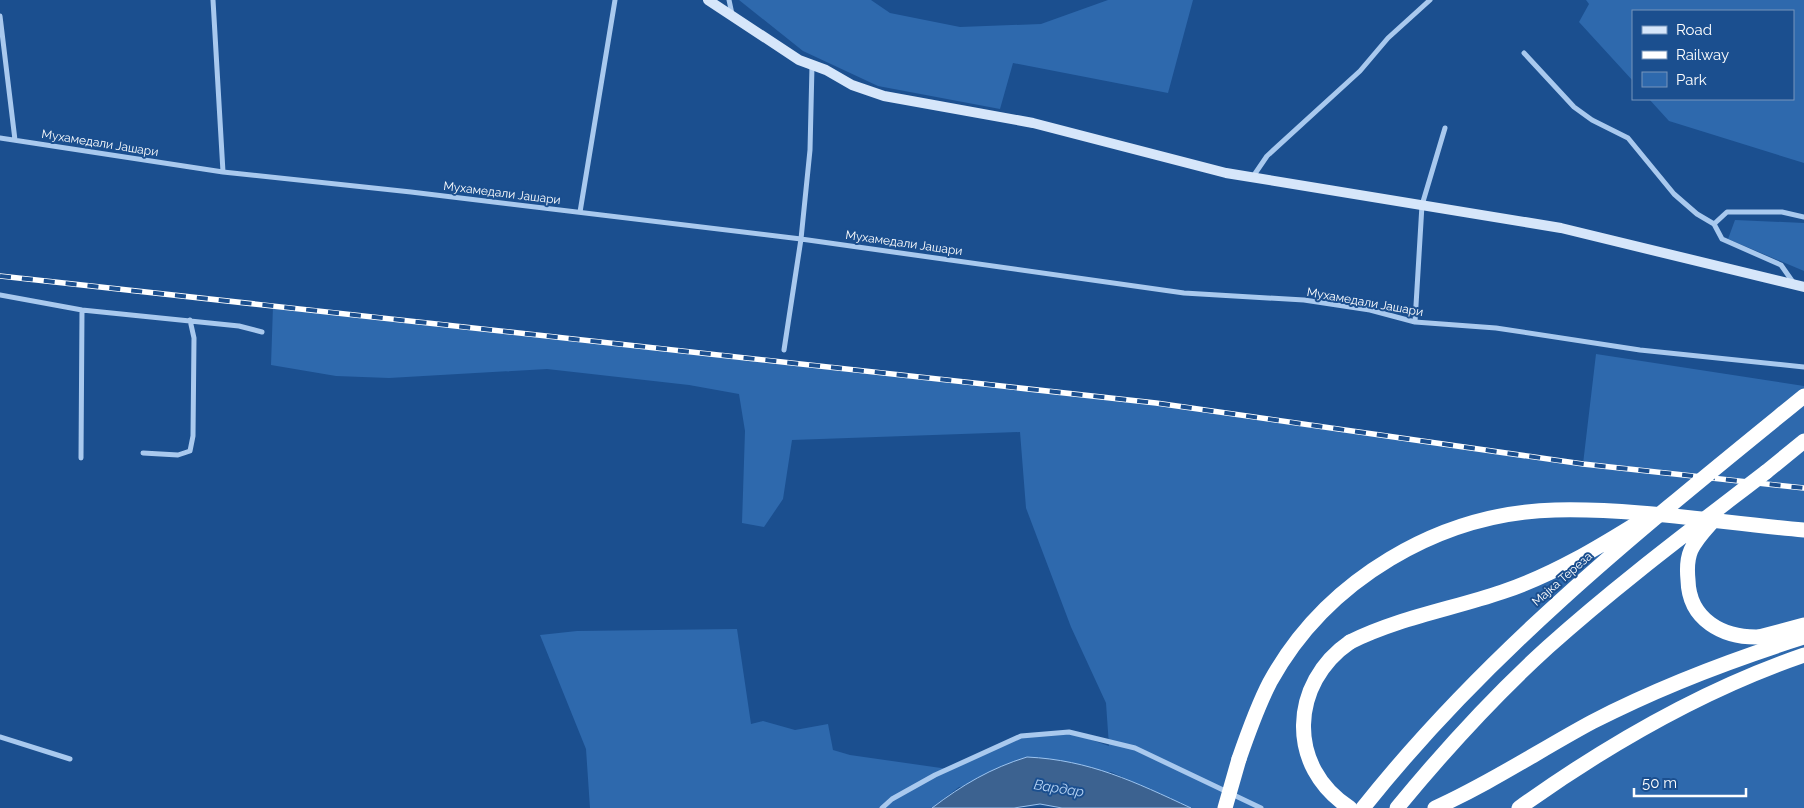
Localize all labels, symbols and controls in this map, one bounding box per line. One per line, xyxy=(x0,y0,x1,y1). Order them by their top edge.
legend xyxy=(1632,10,1794,100)
text: Road xyxy=(1676,21,1712,39)
text: Railway xyxy=(1676,46,1729,64)
text: Park xyxy=(1676,71,1707,89)
street label: Мухамедали Јашари xyxy=(41,127,159,159)
street label: Мухамедали Јашари xyxy=(443,179,561,207)
street label: Мухамедали Јашари xyxy=(845,228,963,258)
street label: Мухамедали Јашари xyxy=(1306,285,1424,319)
street label: Мајка Тереза xyxy=(1529,549,1595,609)
scale bar xyxy=(1634,766,1746,798)
text: 50 m xyxy=(1642,774,1677,792)
water label: Вардар xyxy=(1033,776,1085,800)

